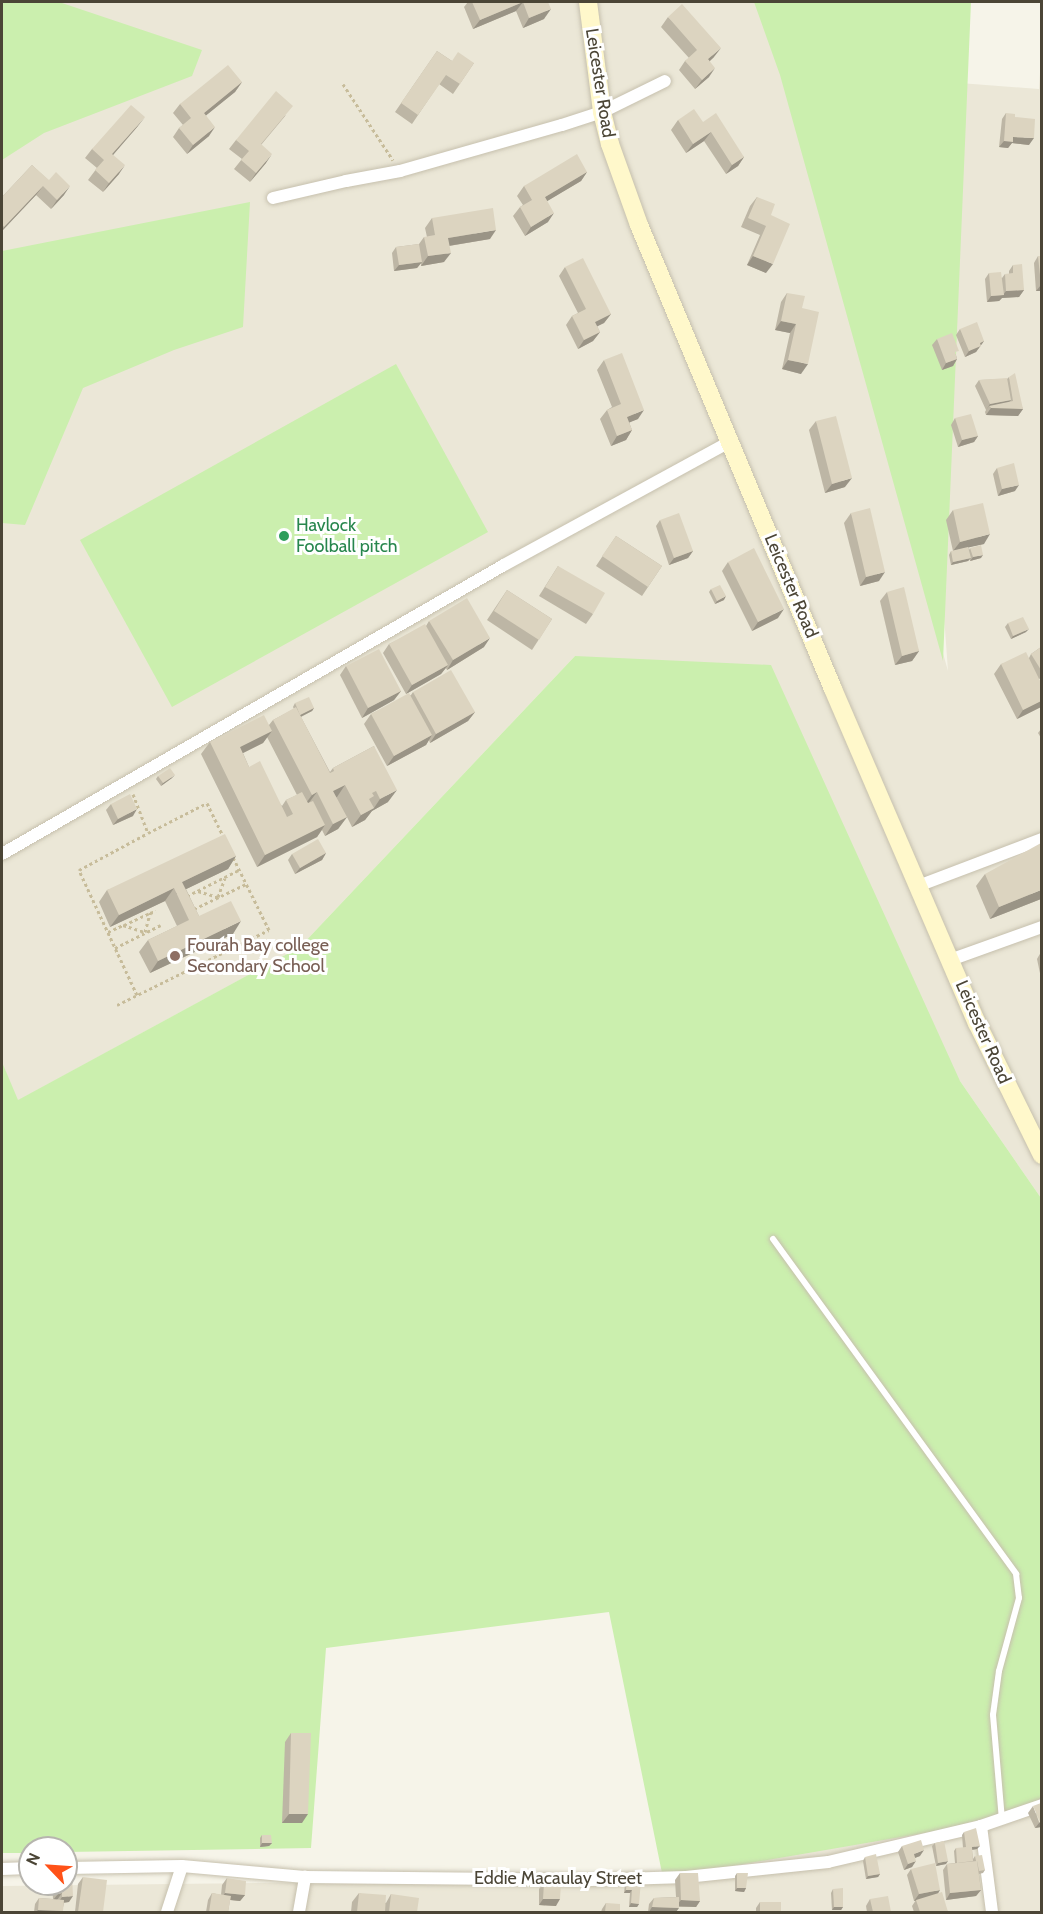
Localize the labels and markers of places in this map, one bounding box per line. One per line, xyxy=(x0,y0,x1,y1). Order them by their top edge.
place label: Havlock Foolball pitch xyxy=(296,515,398,558)
marker: Havlock Foolball pitch xyxy=(277,529,291,543)
place label: Fourah Bay college Secondary School xyxy=(187,935,329,978)
marker: Fourah Bay college Secondary School xyxy=(168,949,182,963)

